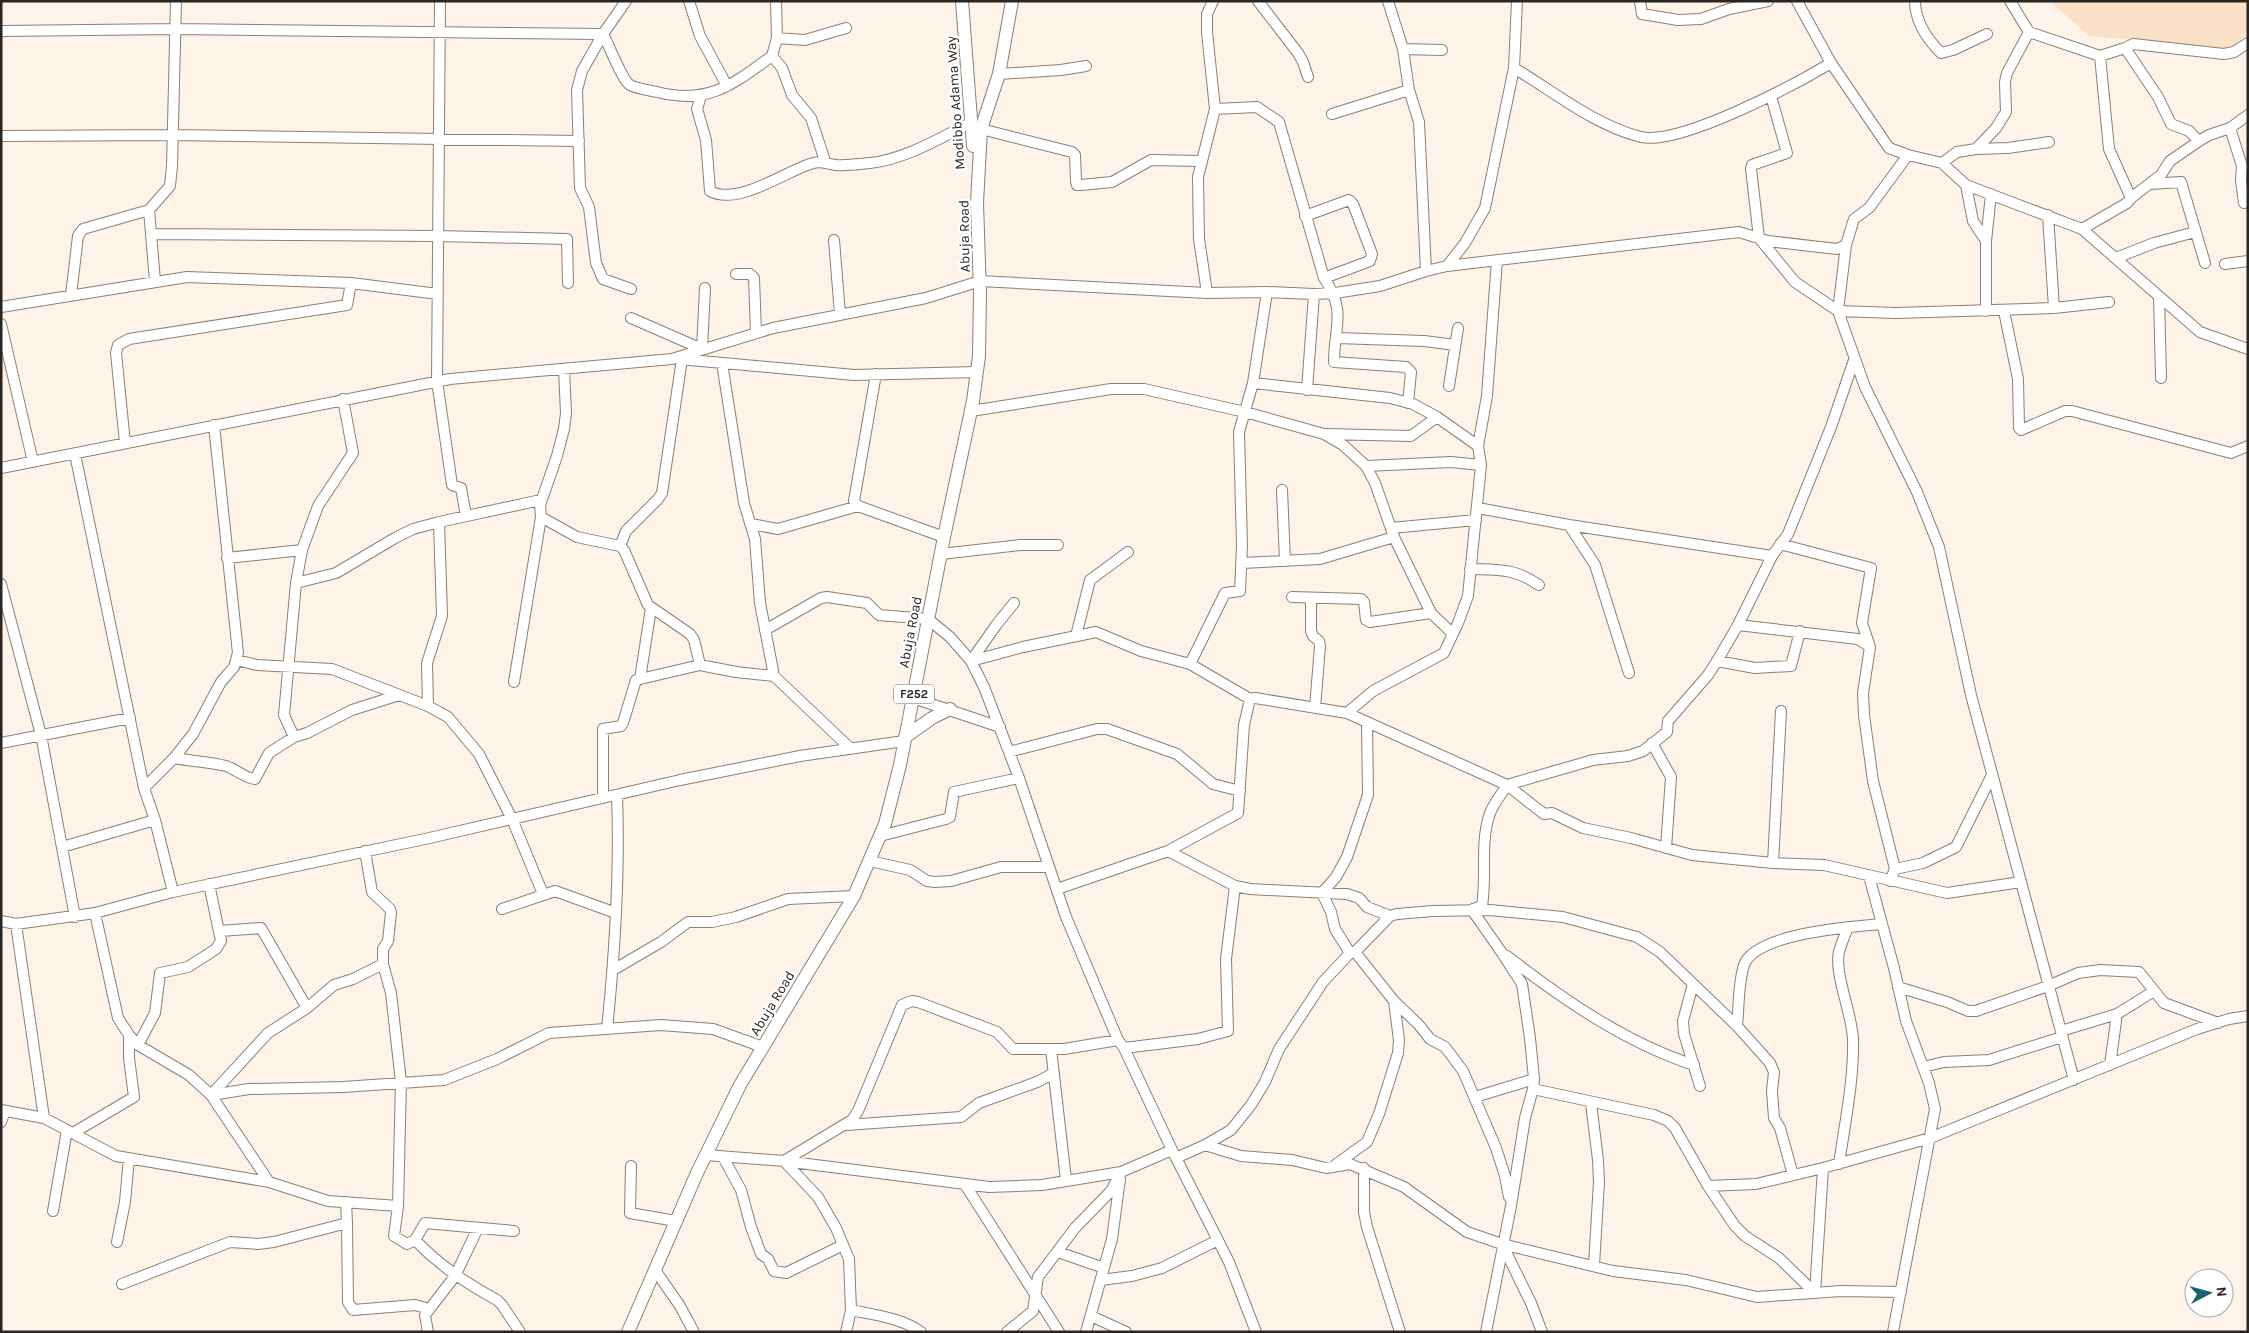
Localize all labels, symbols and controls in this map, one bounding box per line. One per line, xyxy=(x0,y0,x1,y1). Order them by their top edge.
street label: Modibbo Adama Way xyxy=(942,35,969,170)
street label: Abuja Road xyxy=(955,200,974,272)
street label: Abuja Road xyxy=(895,595,926,669)
road number: F252 xyxy=(894,684,934,704)
street label: Abuja Road xyxy=(746,968,798,1039)
north arrow xyxy=(2184,1268,2234,1318)
text: N xyxy=(2212,1286,2230,1298)

